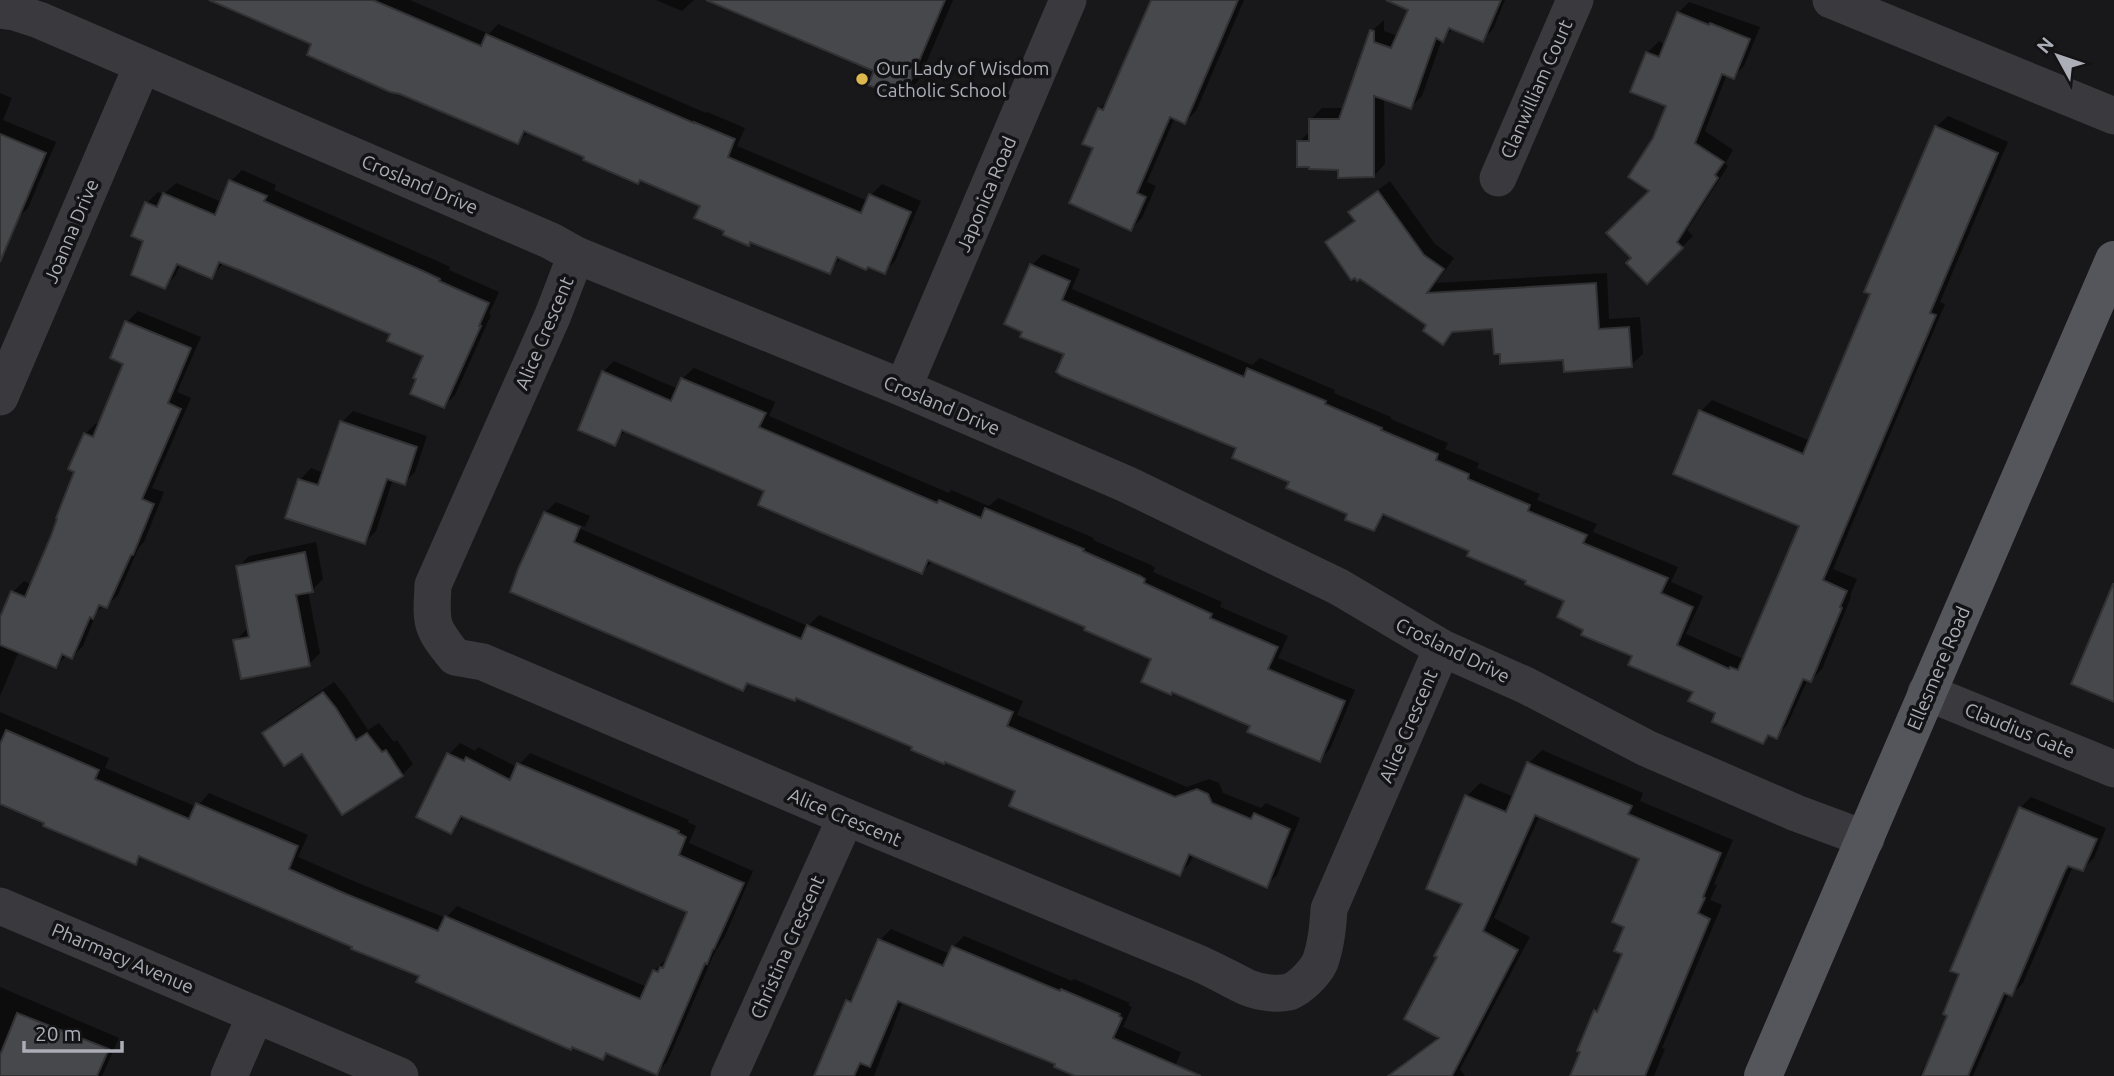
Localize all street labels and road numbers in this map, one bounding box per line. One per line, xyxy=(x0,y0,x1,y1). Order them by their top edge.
street label: Clanwilliam Court xyxy=(1495,16,1577,162)
street label: Japonica Road xyxy=(952,133,1020,255)
street label: Crosland Drive xyxy=(359,150,481,218)
street label: Joanna Drive xyxy=(39,176,103,286)
street label: Alice Crescent xyxy=(510,273,578,393)
street label: Crosland Drive xyxy=(881,371,1003,439)
street label: Ellesmere Road xyxy=(1902,603,1974,733)
street label: Crosland Drive xyxy=(1392,613,1514,687)
street label: Alice Crescent xyxy=(1374,666,1442,786)
street label: Claudius Gate xyxy=(1962,698,2078,762)
street label: Alice Crescent xyxy=(785,783,905,851)
street label: Christina Crescent xyxy=(745,871,829,1022)
street label: Pharmacy Avenue xyxy=(49,918,197,998)

